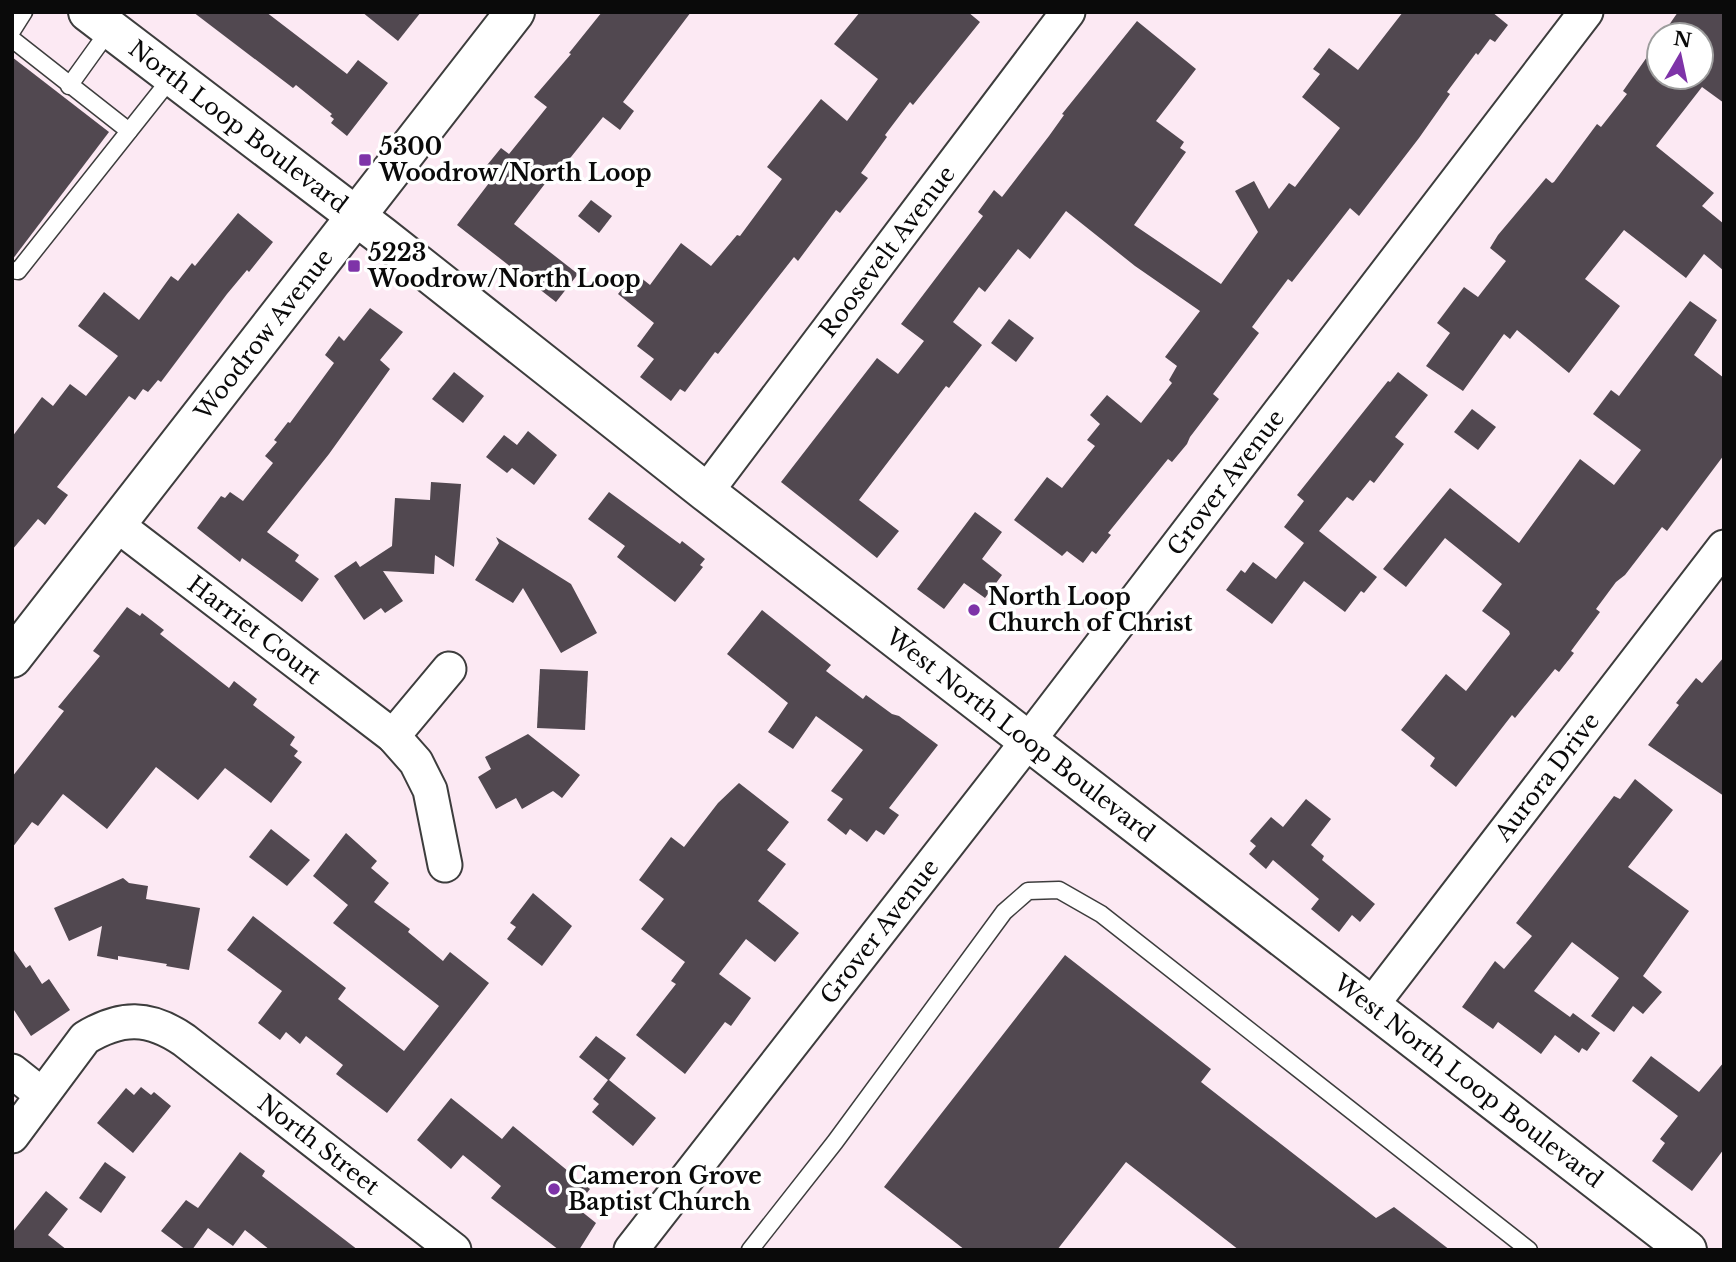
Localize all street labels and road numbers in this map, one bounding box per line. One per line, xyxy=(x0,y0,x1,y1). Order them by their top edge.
street label: North Loop Boulevard xyxy=(123,34,353,219)
street label: Roosevelt Avenue xyxy=(814,160,961,343)
street label: Woodrow Avenue xyxy=(188,244,339,426)
street label: Grover Avenue xyxy=(1161,404,1290,561)
street label: Harriet Court xyxy=(182,570,327,690)
street label: West North Loop Boulevard xyxy=(880,622,1160,848)
street label: Aurora Drive xyxy=(1488,707,1605,847)
street label: Grover Avenue xyxy=(814,854,945,1009)
street label: West North Loop Boulevard xyxy=(1328,968,1608,1194)
street label: North Street xyxy=(252,1089,385,1201)

